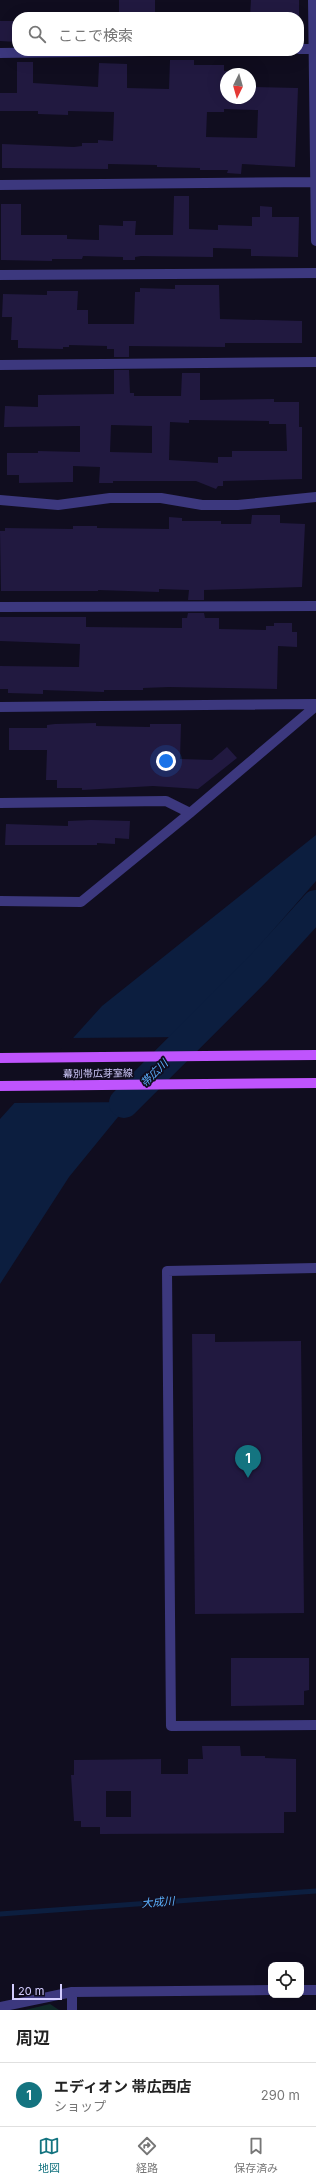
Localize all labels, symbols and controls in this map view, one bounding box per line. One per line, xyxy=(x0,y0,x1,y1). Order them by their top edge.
search box xyxy=(12,12,304,56)
icon: search xyxy=(26,23,48,45)
text: ここで検索 xyxy=(58,26,133,45)
north arrow xyxy=(220,68,256,104)
your location xyxy=(156,751,176,771)
water label: 帯広川 xyxy=(137,1056,171,1090)
street label: 幕別帯広芽室線 xyxy=(63,1066,133,1080)
pin: 1 xyxy=(235,1445,261,1478)
water label: 大成川 xyxy=(141,1894,176,1910)
map controls xyxy=(268,1962,304,1998)
button: locate xyxy=(268,1962,304,1998)
scale bar xyxy=(12,1982,62,2001)
text: 20 m xyxy=(18,1984,44,1998)
text: 周辺 xyxy=(16,2028,50,2048)
text: エディオン 帯広西店 xyxy=(54,2077,192,2096)
text: 1 xyxy=(26,2087,32,2103)
text: 290 m xyxy=(261,2087,300,2103)
text: ショップ xyxy=(54,2098,106,2114)
tab: 地図 xyxy=(38,2135,60,2175)
tab: 経路 xyxy=(136,2135,158,2175)
tab: 保存済み xyxy=(234,2135,278,2175)

